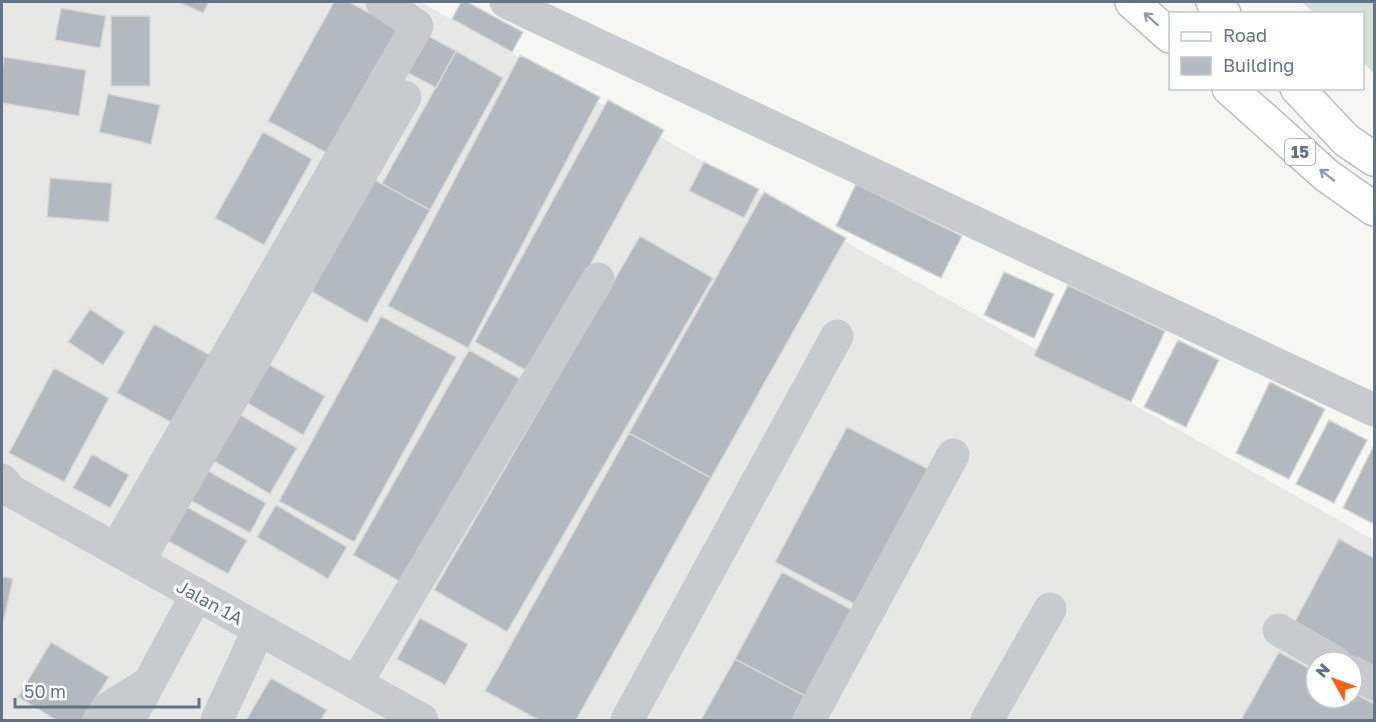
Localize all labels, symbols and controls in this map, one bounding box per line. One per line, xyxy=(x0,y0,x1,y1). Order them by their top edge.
one-way arrow xyxy=(1144,12,1159,26)
legend xyxy=(1169,12,1364,90)
text: Road xyxy=(1223,24,1267,46)
text: Building xyxy=(1223,54,1294,76)
road number: 15 xyxy=(1285,139,1315,165)
one-way arrow xyxy=(1319,169,1335,182)
street label: Jalan 1A xyxy=(173,575,247,629)
north arrow xyxy=(1304,650,1364,710)
text: N xyxy=(1311,659,1334,681)
scale bar xyxy=(15,671,200,709)
text: 50 m xyxy=(24,680,66,702)

